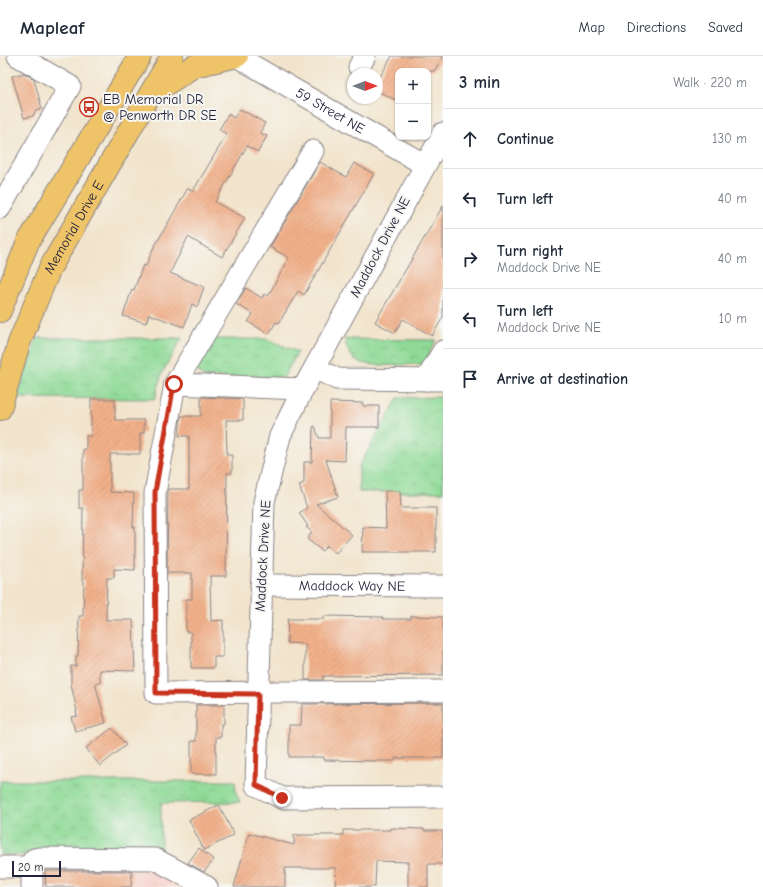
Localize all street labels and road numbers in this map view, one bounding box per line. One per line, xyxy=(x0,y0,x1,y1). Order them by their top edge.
street label: 59 Street NE xyxy=(293,84,368,137)
street label: Memorial Drive E xyxy=(40,177,107,277)
street label: Maddock Drive NE xyxy=(346,194,414,300)
street label: Maddock Drive NE xyxy=(252,500,274,612)
street label: Maddock Way NE xyxy=(299,577,405,594)

